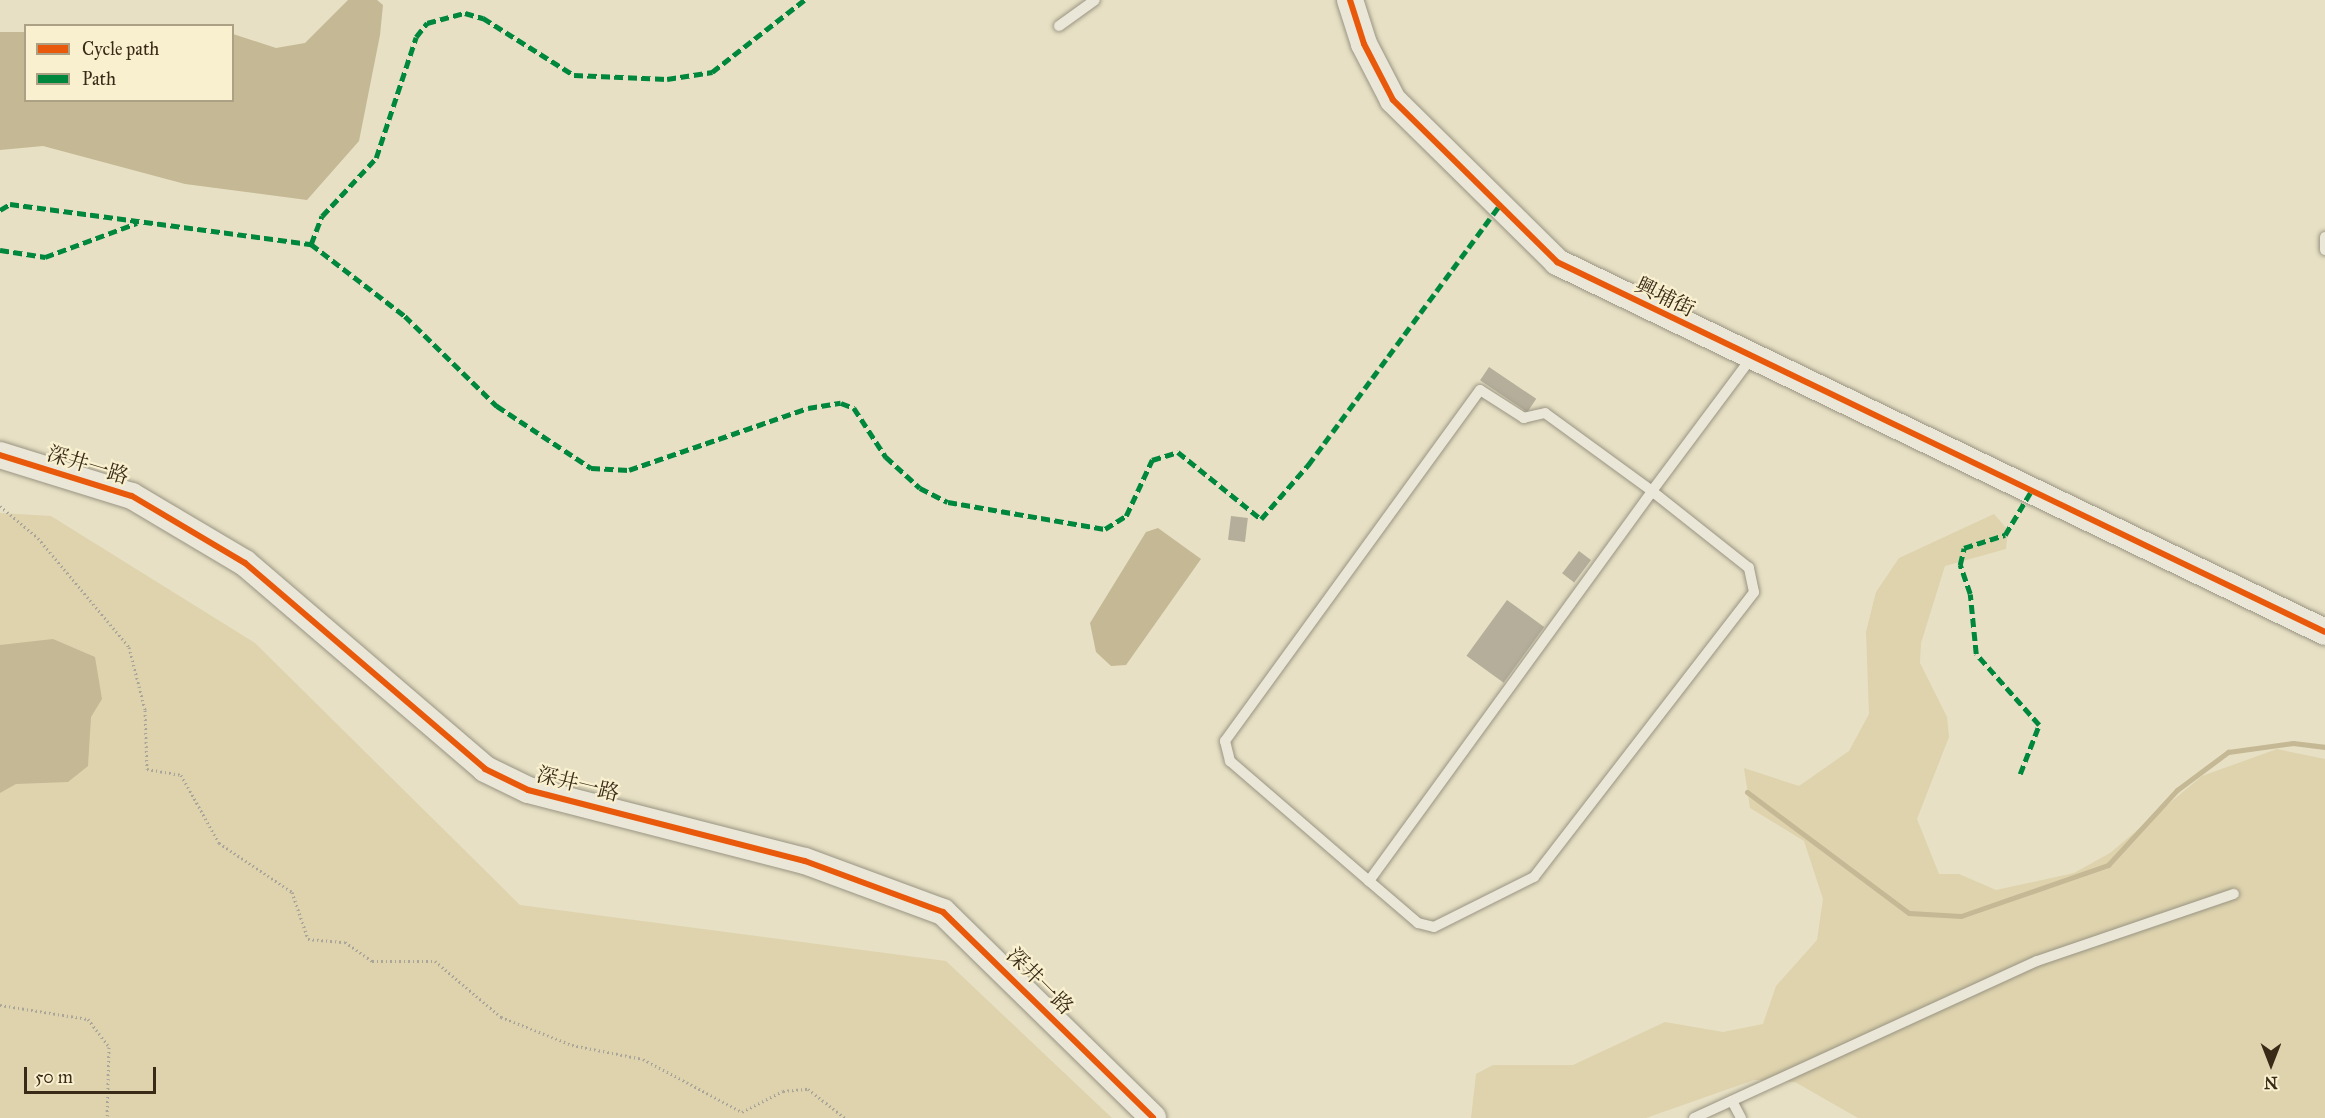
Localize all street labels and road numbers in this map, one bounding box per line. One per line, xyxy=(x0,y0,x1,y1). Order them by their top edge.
street label: 興埔街 xyxy=(1631,272,1699,322)
street label: 深井一路 xyxy=(44,441,132,489)
street label: 深井一路 xyxy=(534,762,622,806)
street label: 深井一路 xyxy=(1001,942,1079,1020)

